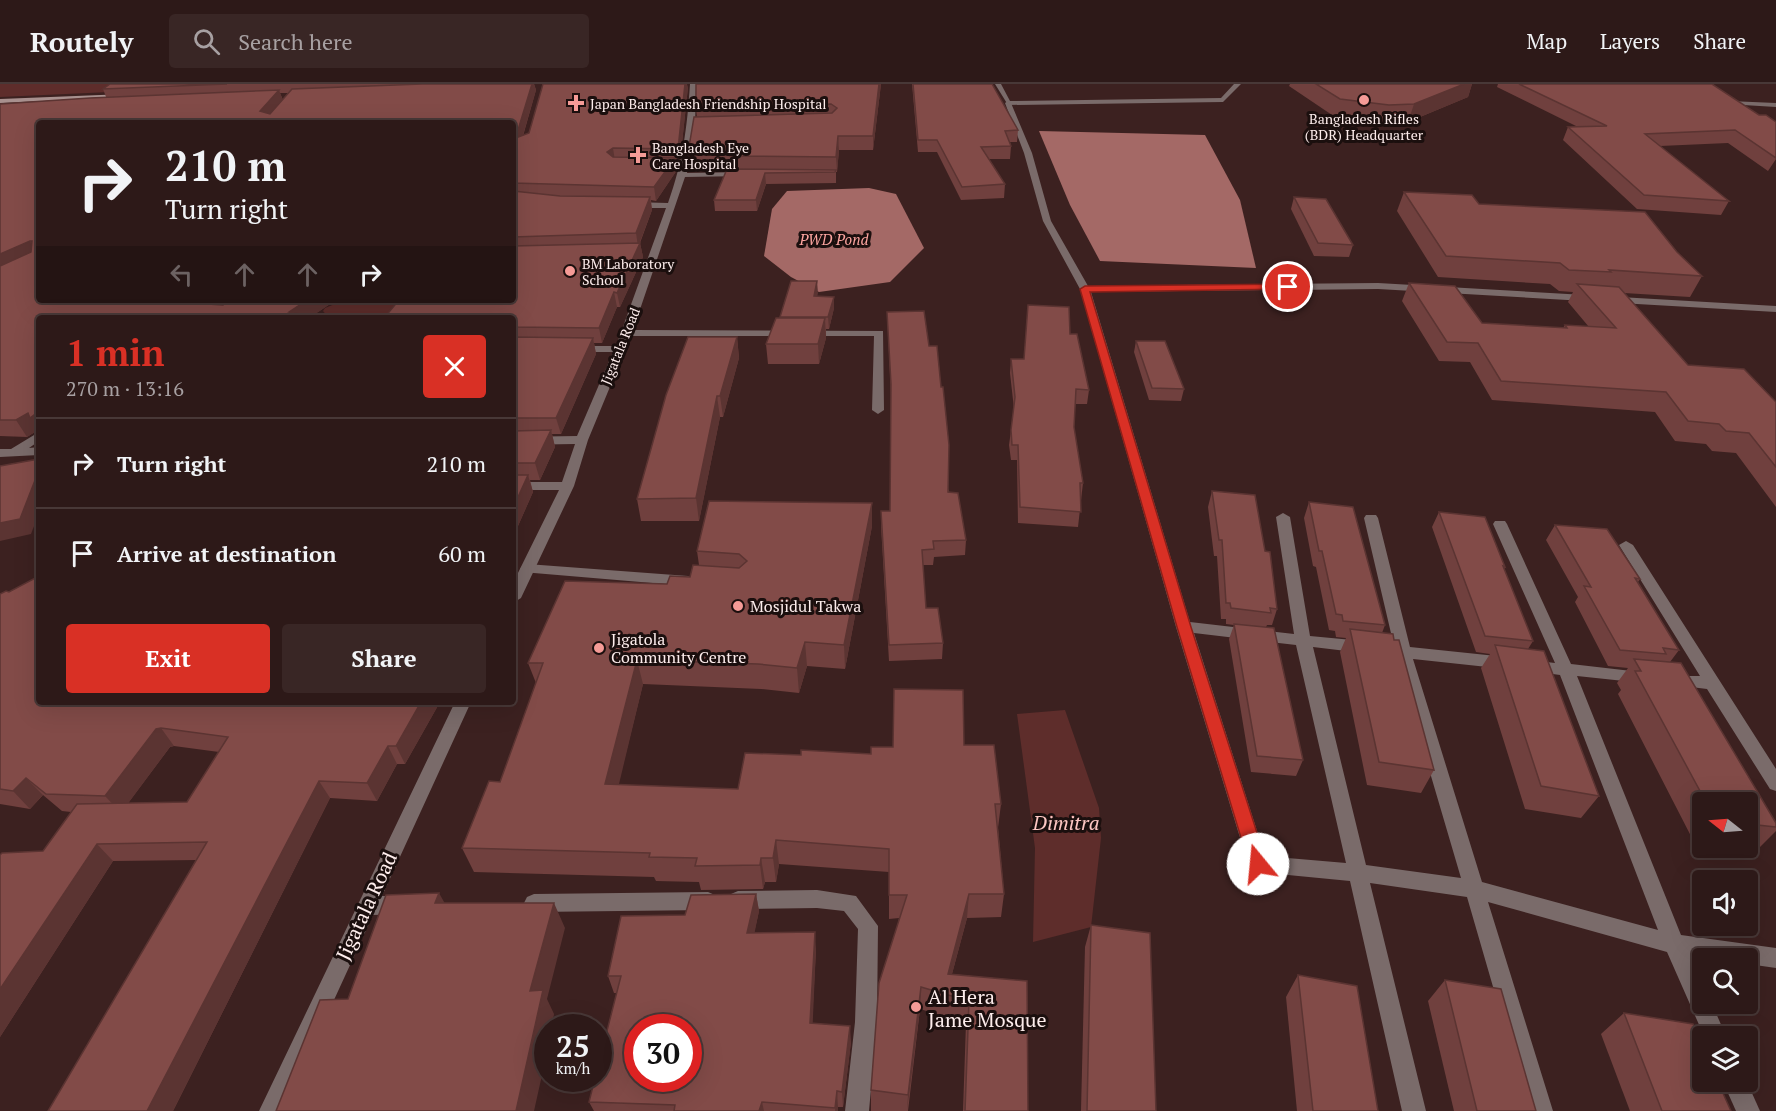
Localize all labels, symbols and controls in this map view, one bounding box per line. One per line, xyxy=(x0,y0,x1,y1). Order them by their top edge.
search box xyxy=(169,14,589,68)
text: Routely xyxy=(30,23,133,60)
icon: search xyxy=(190,25,223,58)
text: Search here xyxy=(238,27,353,56)
text: Map xyxy=(1526,27,1567,55)
text: Layers xyxy=(1600,27,1660,55)
text: Share xyxy=(1693,27,1746,55)
marker: Bangladesh Rifles (BDR) Headquarter xyxy=(1357,93,1371,107)
marker: Japan Bangladesh Friendship Hospital xyxy=(567,94,585,112)
place label: Japan Bangladesh Friendship Hospital xyxy=(590,94,826,113)
place label: Bangladesh Rifles (BDR) Headquarter xyxy=(1305,109,1424,144)
text: 210 m xyxy=(165,137,286,193)
place label: Bangladesh Eye Care Hospital xyxy=(652,138,749,173)
icon: right xyxy=(66,144,144,222)
marker: Bangladesh Eye Care Hospital xyxy=(629,146,647,164)
text: Turn right xyxy=(165,191,288,227)
water label: PWD Pond xyxy=(799,229,869,249)
place label: BM Laboratory School xyxy=(582,254,675,289)
icon: left xyxy=(165,258,198,291)
icon: ahead xyxy=(228,258,261,291)
icon: ahead xyxy=(291,258,324,291)
icon: right xyxy=(354,258,387,291)
pin xyxy=(1262,261,1313,312)
marker: BM Laboratory School xyxy=(563,264,577,278)
icon: arrive xyxy=(1271,270,1304,303)
street label: Jigatala Road xyxy=(596,304,644,387)
text: 1 min xyxy=(66,329,164,376)
button: close xyxy=(423,335,486,398)
text: 270 m · 13:16 xyxy=(66,375,184,402)
icon: right xyxy=(66,447,99,480)
text: Turn right xyxy=(117,449,226,478)
text: 210 m xyxy=(426,449,486,478)
icon: arrive xyxy=(66,537,99,570)
text: Arrive at destination xyxy=(117,539,336,568)
text: 60 m xyxy=(438,539,486,568)
place label: Mosjidul Takwa xyxy=(750,595,861,617)
marker: Mosjidul Takwa xyxy=(731,599,745,613)
button: Exit xyxy=(66,624,270,693)
button: Share xyxy=(282,624,486,693)
place label: Jigatola Community Centre xyxy=(611,628,746,668)
marker: Jigatola Community Centre xyxy=(592,641,606,655)
north arrow xyxy=(1692,792,1758,858)
map controls xyxy=(1692,792,1758,1092)
park label: Dimitra xyxy=(1032,809,1099,836)
position arrow xyxy=(1226,832,1290,896)
street label: Jigatala Road xyxy=(329,847,403,965)
button: sound xyxy=(1692,870,1758,936)
button: search xyxy=(1692,948,1758,1014)
place label: Al Hera Jame Mosque xyxy=(928,983,1047,1033)
marker: Al Hera Jame Mosque xyxy=(909,1000,923,1014)
speed limit sign: 30 xyxy=(624,1014,702,1092)
text: 25 xyxy=(556,1026,590,1066)
button: layers xyxy=(1692,1026,1758,1092)
text: km/h xyxy=(556,1058,590,1078)

